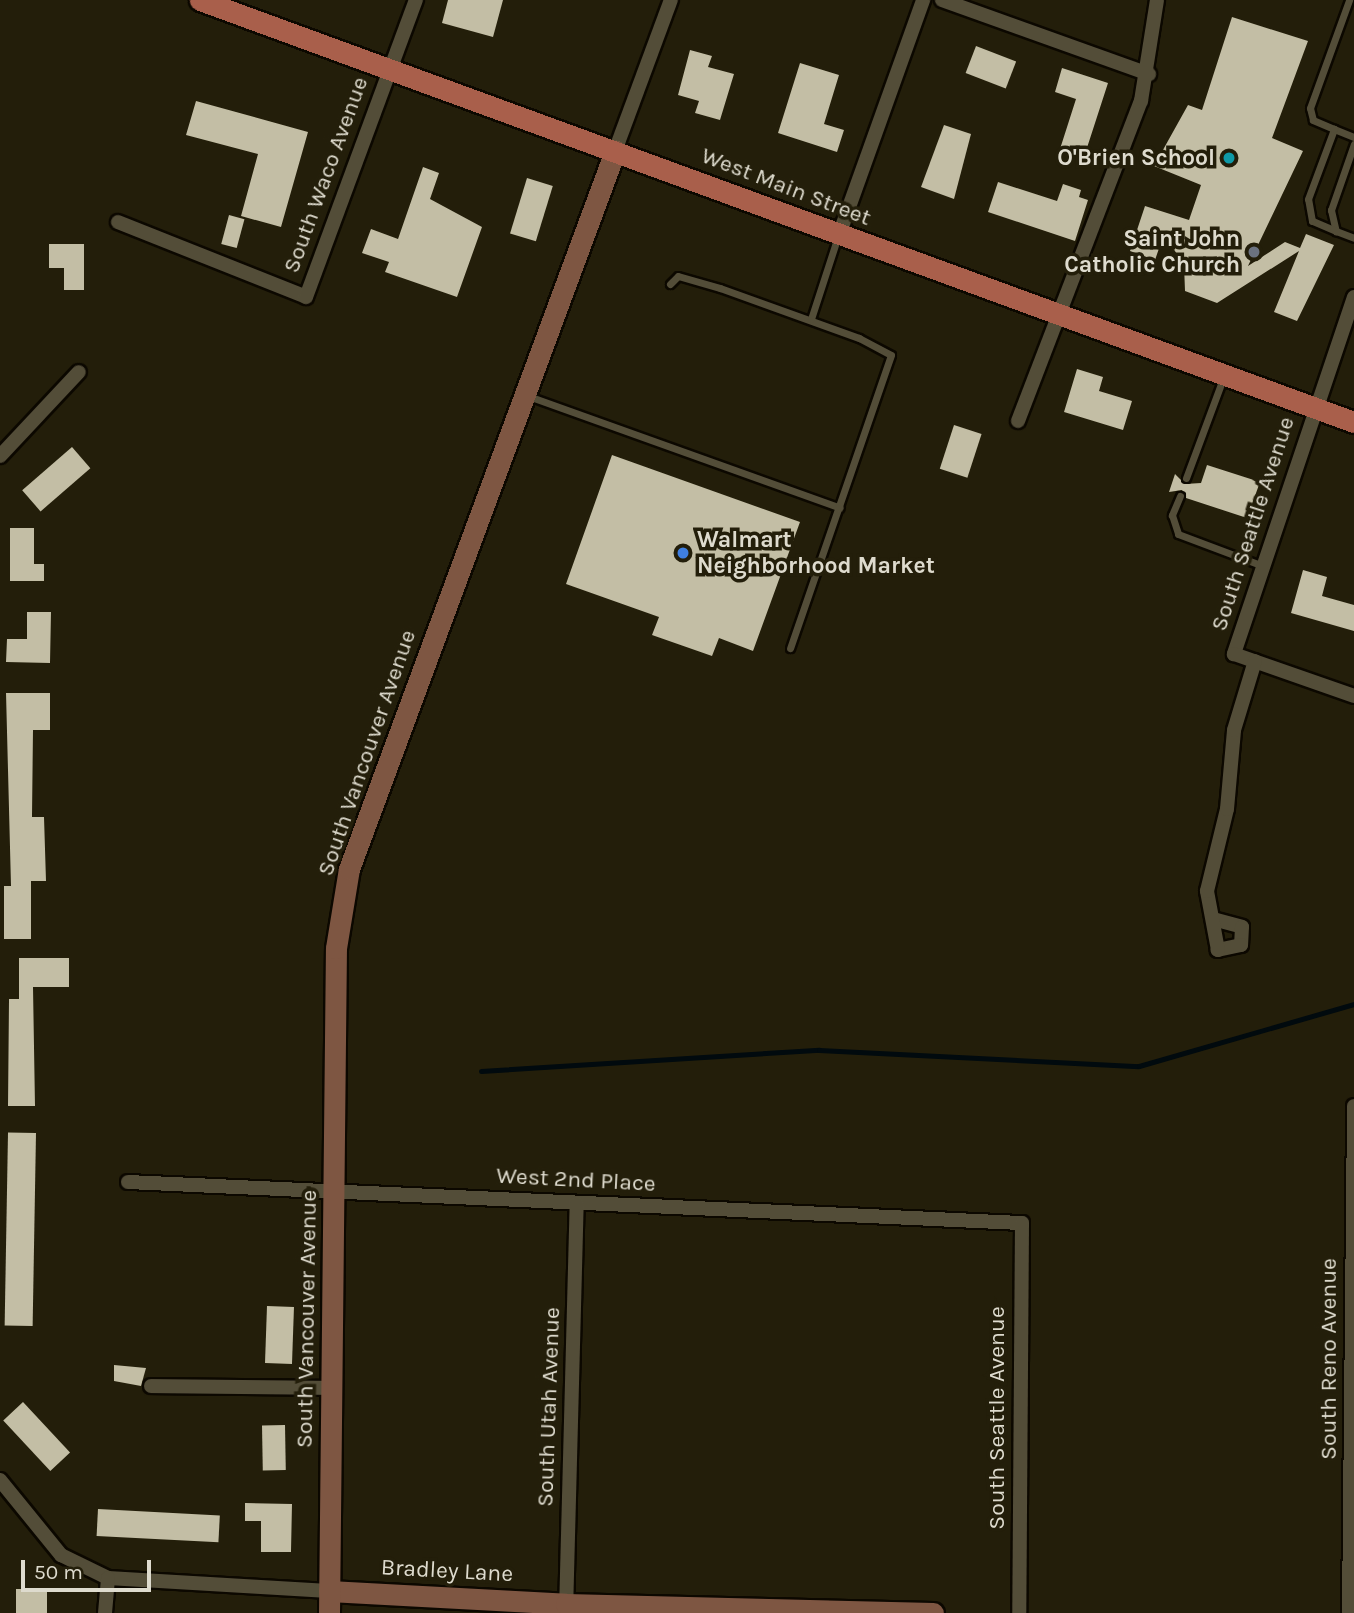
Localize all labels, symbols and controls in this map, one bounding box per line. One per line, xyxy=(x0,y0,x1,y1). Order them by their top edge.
street label: South Waco Avenue xyxy=(278,73,374,277)
street label: West Main Street xyxy=(697,142,875,232)
place label: O'Brien School xyxy=(1057,144,1215,172)
marker: O'Brien School xyxy=(1221,150,1237,166)
place label: Saint John Catholic Church xyxy=(1064,225,1240,279)
marker: Saint John Catholic Church xyxy=(1246,244,1262,260)
street label: South Seattle Avenue xyxy=(1205,413,1301,635)
place label: Walmart Neighborhood Market xyxy=(697,526,935,580)
marker: Walmart Neighborhood Market xyxy=(675,545,691,561)
street label: South Vancouver Avenue xyxy=(312,626,422,880)
street label: West 2nd Place xyxy=(496,1162,656,1198)
street label: South Vancouver Avenue xyxy=(291,1190,323,1448)
street label: South Reno Avenue xyxy=(1315,1258,1343,1460)
street label: South Seattle Avenue xyxy=(983,1306,1011,1530)
street label: South Utah Avenue xyxy=(532,1307,566,1507)
scale bar xyxy=(24,1546,154,1590)
street label: Bradley Lane xyxy=(380,1554,514,1588)
text: 50 m xyxy=(34,1560,83,1584)

